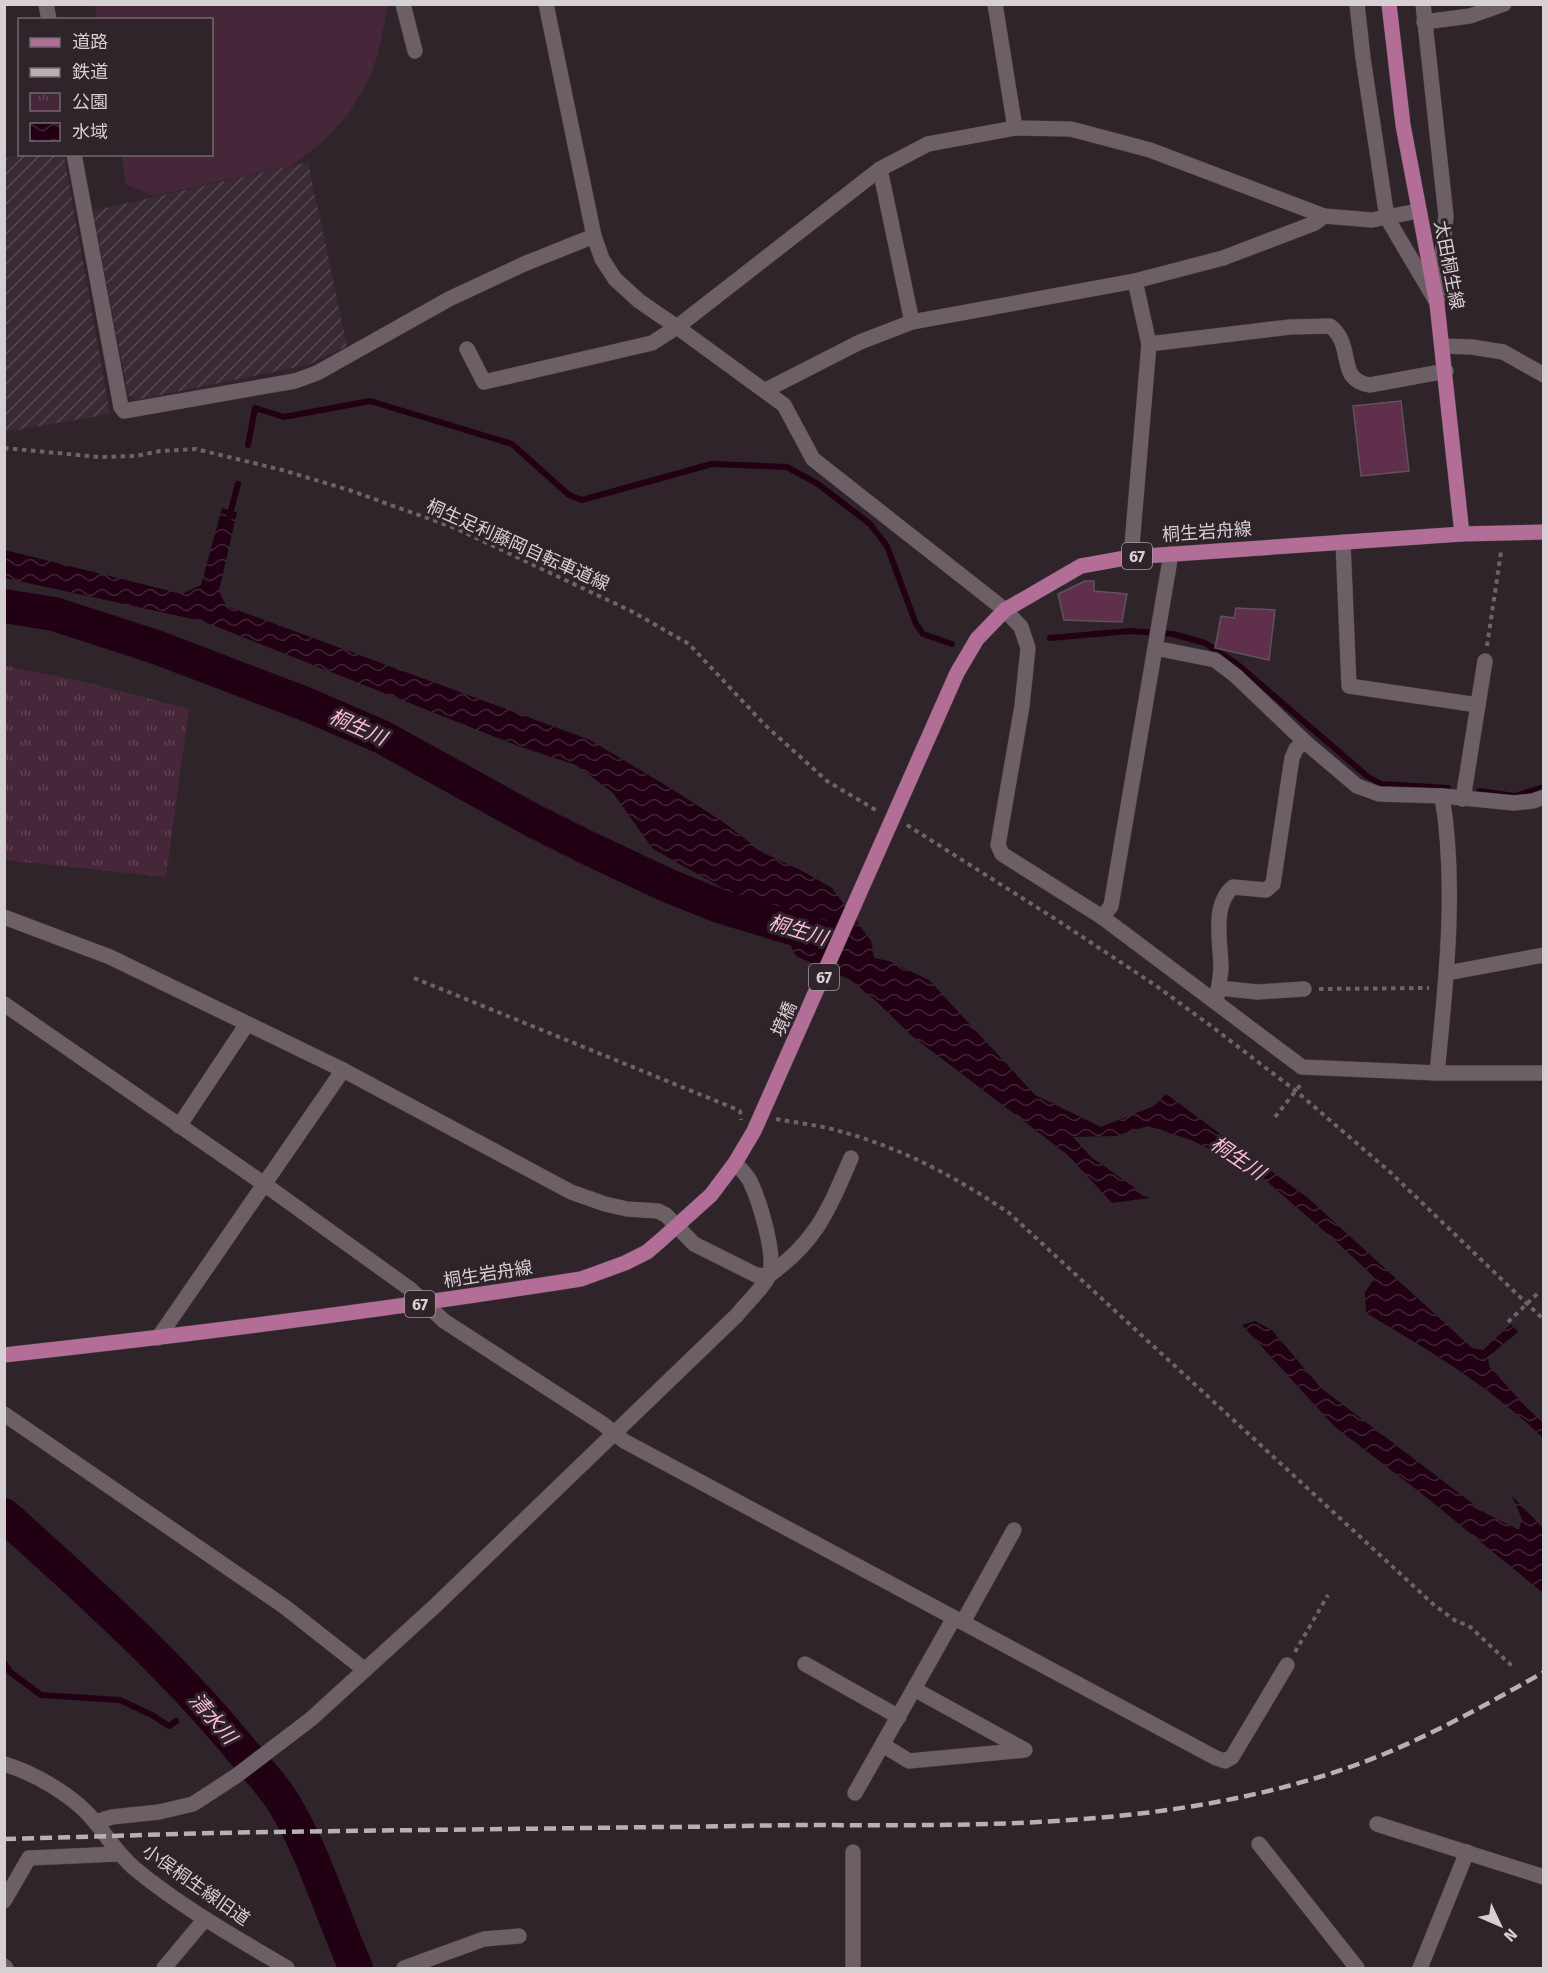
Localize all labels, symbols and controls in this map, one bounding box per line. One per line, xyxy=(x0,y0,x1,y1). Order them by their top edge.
legend xyxy=(18,18,213,156)
text: 道路 xyxy=(72,31,108,53)
text: 鉄道 xyxy=(72,61,108,83)
text: 公園 xyxy=(72,91,108,113)
text: 水域 xyxy=(72,121,108,143)
street label: 太田桐生線 xyxy=(1430,219,1468,311)
street label: 桐生足利藤岡自転車道線 xyxy=(423,495,613,595)
street label: 桐生岩舟線 xyxy=(1161,518,1253,546)
road number: 67 xyxy=(1122,543,1152,569)
water label: 桐生川 xyxy=(326,704,392,751)
water label: 桐生川 xyxy=(766,910,832,951)
road number: 67 xyxy=(809,964,839,990)
street label: 境橋 xyxy=(767,998,801,1040)
water label: 桐生川 xyxy=(1206,1131,1271,1186)
street label: 桐生岩舟線 xyxy=(442,1256,534,1292)
road number: 67 xyxy=(405,1291,435,1317)
water label: 清水川 xyxy=(184,1687,243,1750)
street label: 小俣桐生線旧道 xyxy=(138,1840,254,1930)
north arrow xyxy=(1470,1895,1530,1955)
text: N xyxy=(1500,1925,1521,1945)

